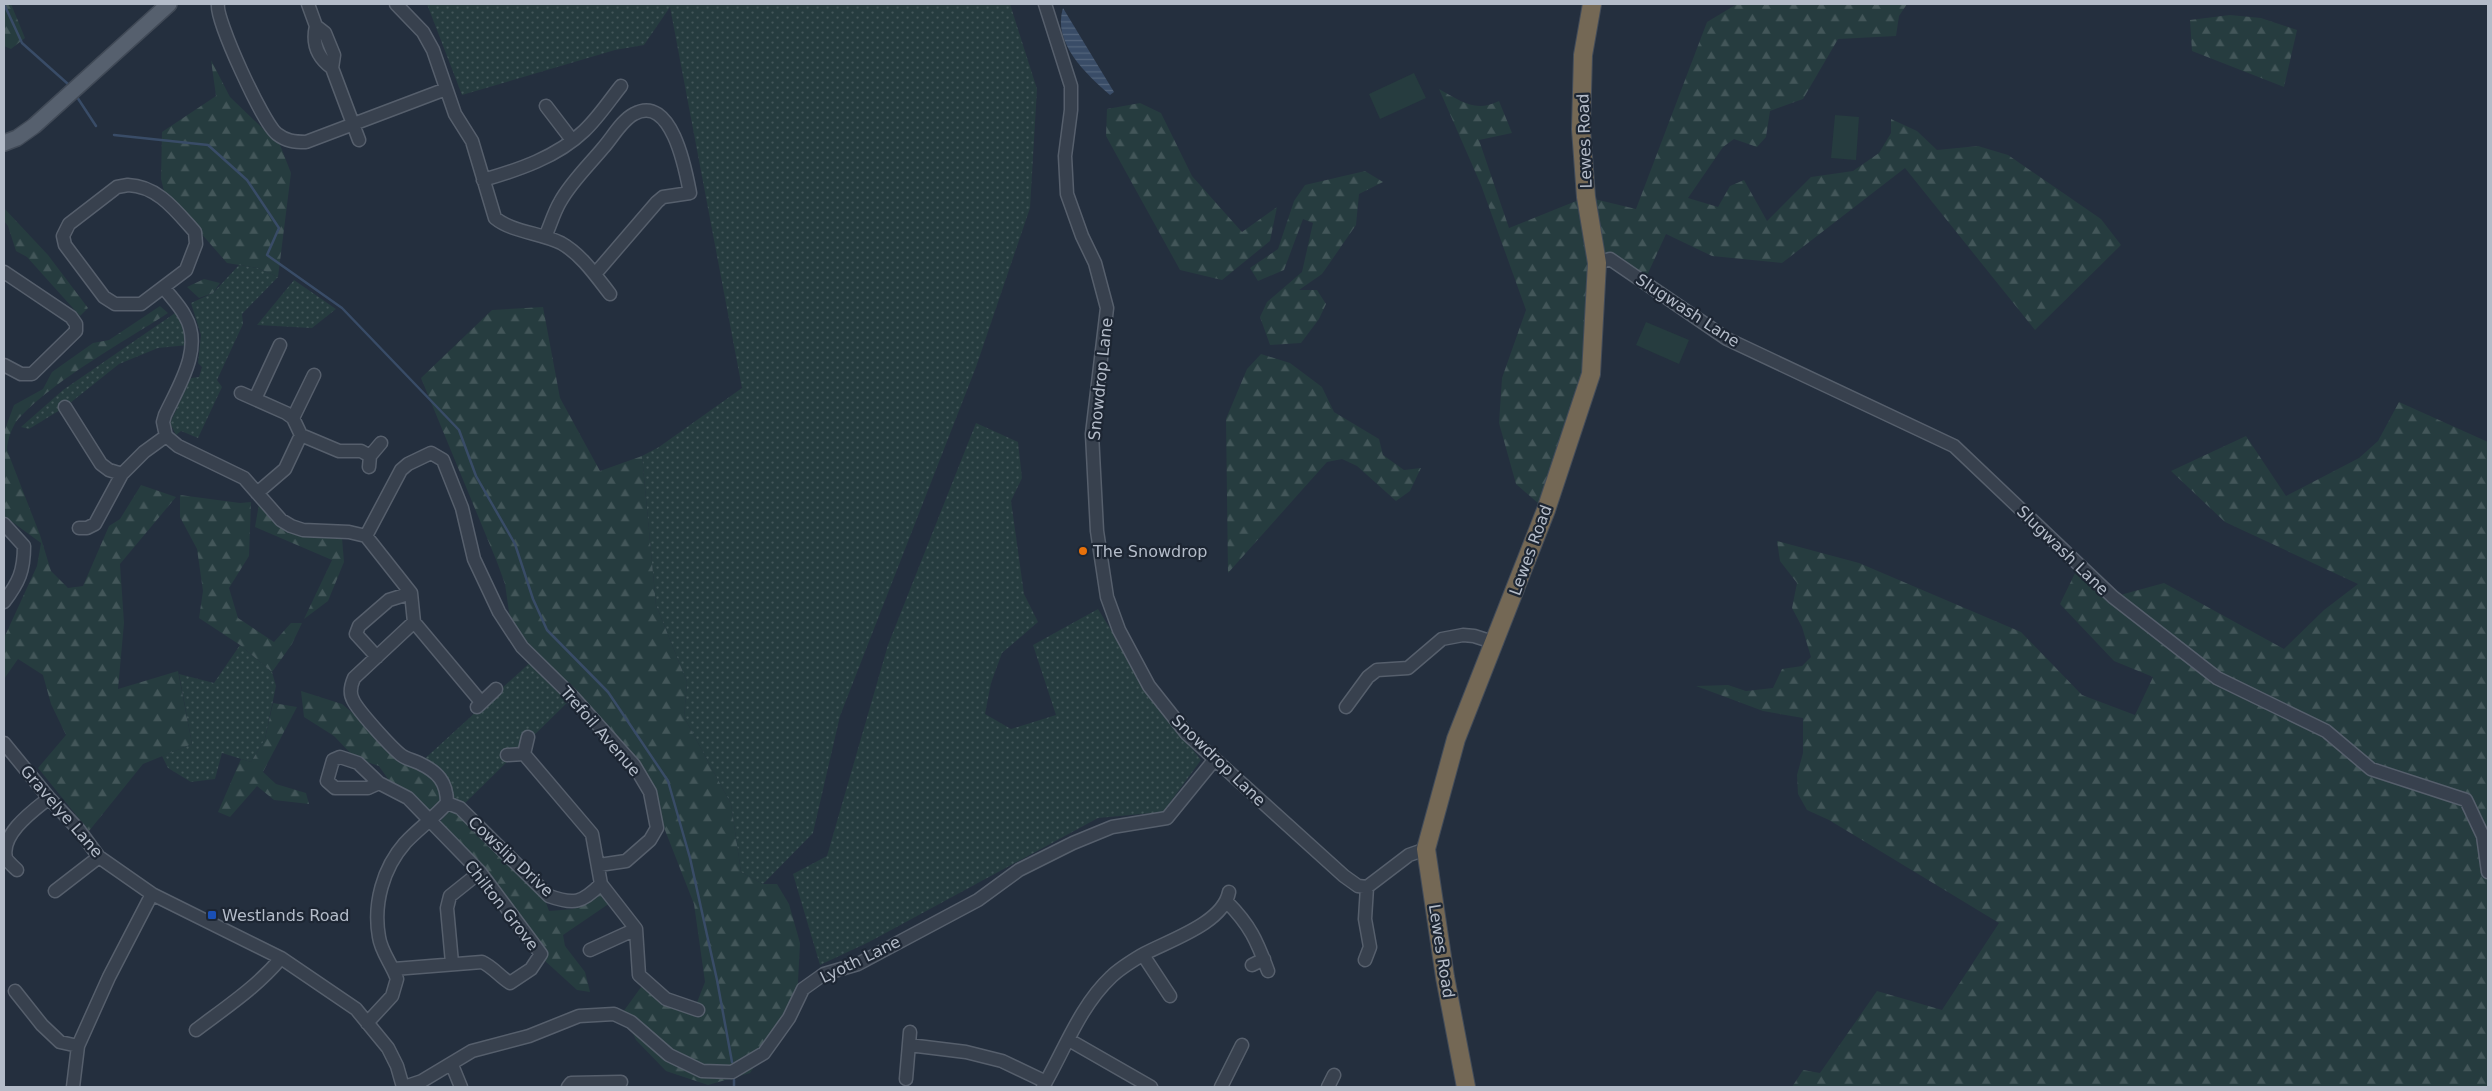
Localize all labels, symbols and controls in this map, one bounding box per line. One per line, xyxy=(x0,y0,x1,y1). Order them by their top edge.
street label: Lewes Road xyxy=(1573,93,1596,189)
street label: Slugwash Lane xyxy=(1632,270,1743,351)
street label: Snowdrop Lane xyxy=(1085,317,1116,441)
street label: Lewes Road xyxy=(1505,502,1556,598)
street label: Slugwash Lane xyxy=(2013,502,2112,599)
place label: The Snowdrop xyxy=(1092,542,1207,561)
marker: The Snowdrop xyxy=(1077,545,1089,557)
street label: Trefoil Avenue xyxy=(556,682,645,780)
street label: Snowdrop Lane xyxy=(1168,711,1270,810)
street label: Gravelye Lane xyxy=(17,761,107,861)
street label: Cowslip Drive xyxy=(464,812,557,901)
street label: Chilton Grove xyxy=(460,856,543,954)
street label: Lewes Road xyxy=(1425,903,1458,999)
place label: Westlands Road xyxy=(222,906,349,925)
marker: Westlands Road xyxy=(206,909,218,921)
street label: Lyoth Lane xyxy=(817,932,903,987)

